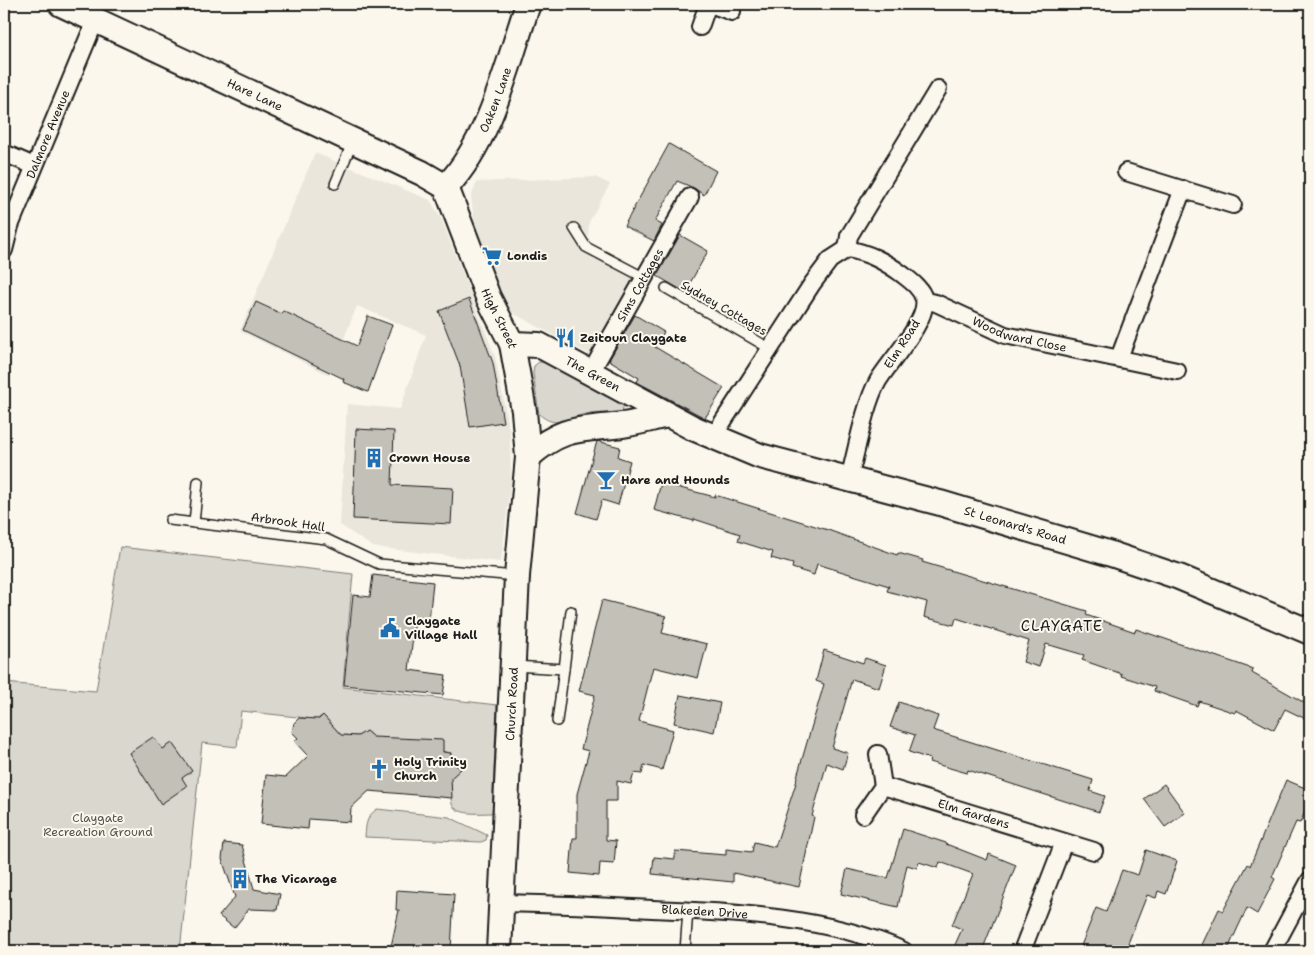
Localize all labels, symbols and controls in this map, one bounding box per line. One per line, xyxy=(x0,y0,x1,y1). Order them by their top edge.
street label: Oaken Lane xyxy=(476,65,515,135)
street label: Hare Lane xyxy=(224,75,285,115)
street label: Dalmore Avenue xyxy=(23,87,74,181)
supermarket icon: Londis xyxy=(481,245,503,267)
street label: Sims Cottages xyxy=(613,245,667,324)
place label: Londis xyxy=(507,248,547,264)
street label: Sydney Cottages xyxy=(678,277,770,339)
street label: High Street xyxy=(477,286,521,350)
street label: Woodward Close xyxy=(970,313,1068,356)
street label: Elm Road xyxy=(880,316,924,372)
restaurant icon: Zeitoun Claygate xyxy=(554,327,576,349)
place label: Zeitoun Claygate xyxy=(580,330,687,346)
street label: The Green xyxy=(562,353,623,395)
building icon: Crown House xyxy=(363,447,385,469)
place label: Crown House xyxy=(389,450,470,466)
bar icon: Hare and Hounds xyxy=(595,469,617,491)
place label: Hare and Hounds xyxy=(621,472,730,488)
street label: St Leonard's Road xyxy=(962,503,1068,548)
street label: Arbrook Hall xyxy=(250,509,326,535)
place label: Claygate Village Hall xyxy=(405,613,478,643)
district label: CLAYGATE xyxy=(1021,616,1103,636)
public building icon: Claygate Village Hall xyxy=(379,617,401,639)
street label: Church Road xyxy=(502,666,522,741)
place label: Holy Trinity Church xyxy=(394,754,467,784)
church icon: Holy Trinity Church xyxy=(368,758,390,780)
street label: Elm Gardens xyxy=(936,795,1012,833)
park label: Claygate Recreation Ground xyxy=(43,810,153,840)
building icon: The Vicarage xyxy=(229,868,251,890)
place label: The Vicarage xyxy=(255,871,337,887)
street label: Blakeden Drive xyxy=(661,901,749,923)

